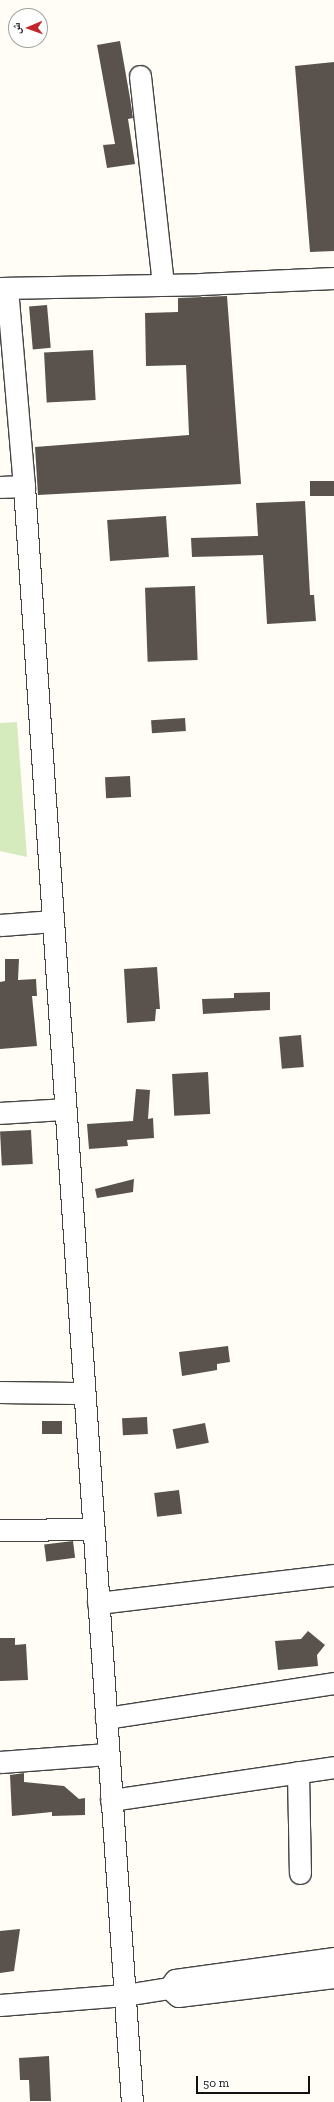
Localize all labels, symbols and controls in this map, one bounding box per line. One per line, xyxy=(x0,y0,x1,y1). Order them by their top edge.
north arrow xyxy=(8,8,48,48)
text: ش xyxy=(10,22,23,34)
scale bar xyxy=(198,2068,312,2094)
text: 50 m xyxy=(203,2076,229,2090)

